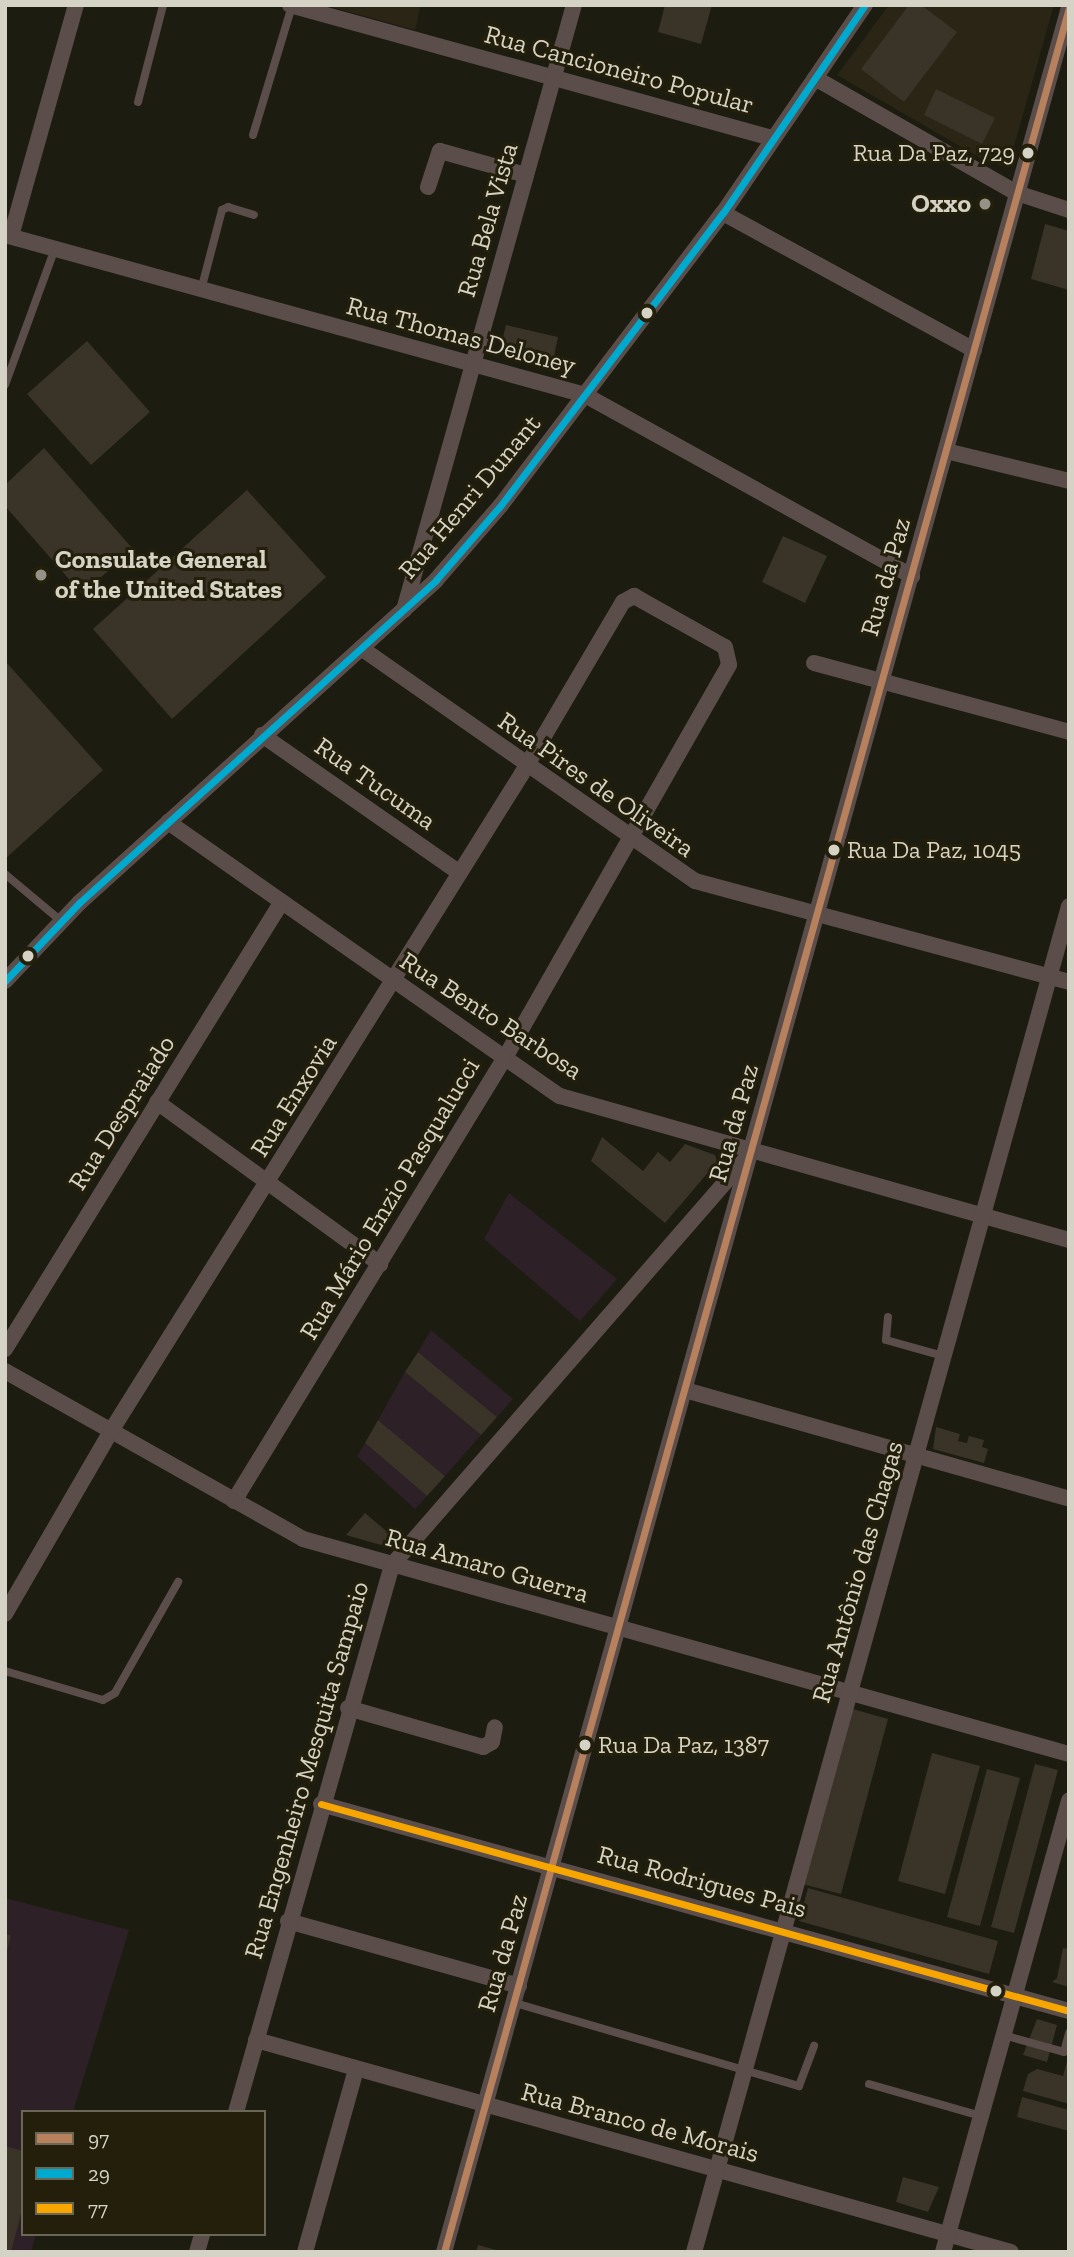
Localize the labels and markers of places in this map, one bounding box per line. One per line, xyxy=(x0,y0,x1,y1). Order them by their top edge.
place label: Rua Da Paz, 729 xyxy=(853,139,1015,167)
marker: Rua Da Paz, 729 xyxy=(1021,146,1035,160)
place label: Oxxo xyxy=(911,188,971,220)
marker: Oxxo xyxy=(977,196,993,212)
unlabelled marker xyxy=(640,306,654,320)
place label: Consulate General of the United States xyxy=(55,544,282,606)
marker: Consulate General of the United States xyxy=(33,567,49,583)
place label: Rua Da Paz, 1045 xyxy=(847,836,1021,864)
marker: Rua Da Paz, 1045 xyxy=(827,843,841,857)
unlabelled marker xyxy=(21,949,35,963)
place label: Rua Da Paz, 1387 xyxy=(598,1731,769,1759)
marker: Rua Da Paz, 1387 xyxy=(578,1738,592,1752)
unlabelled marker xyxy=(989,1984,1003,1998)

